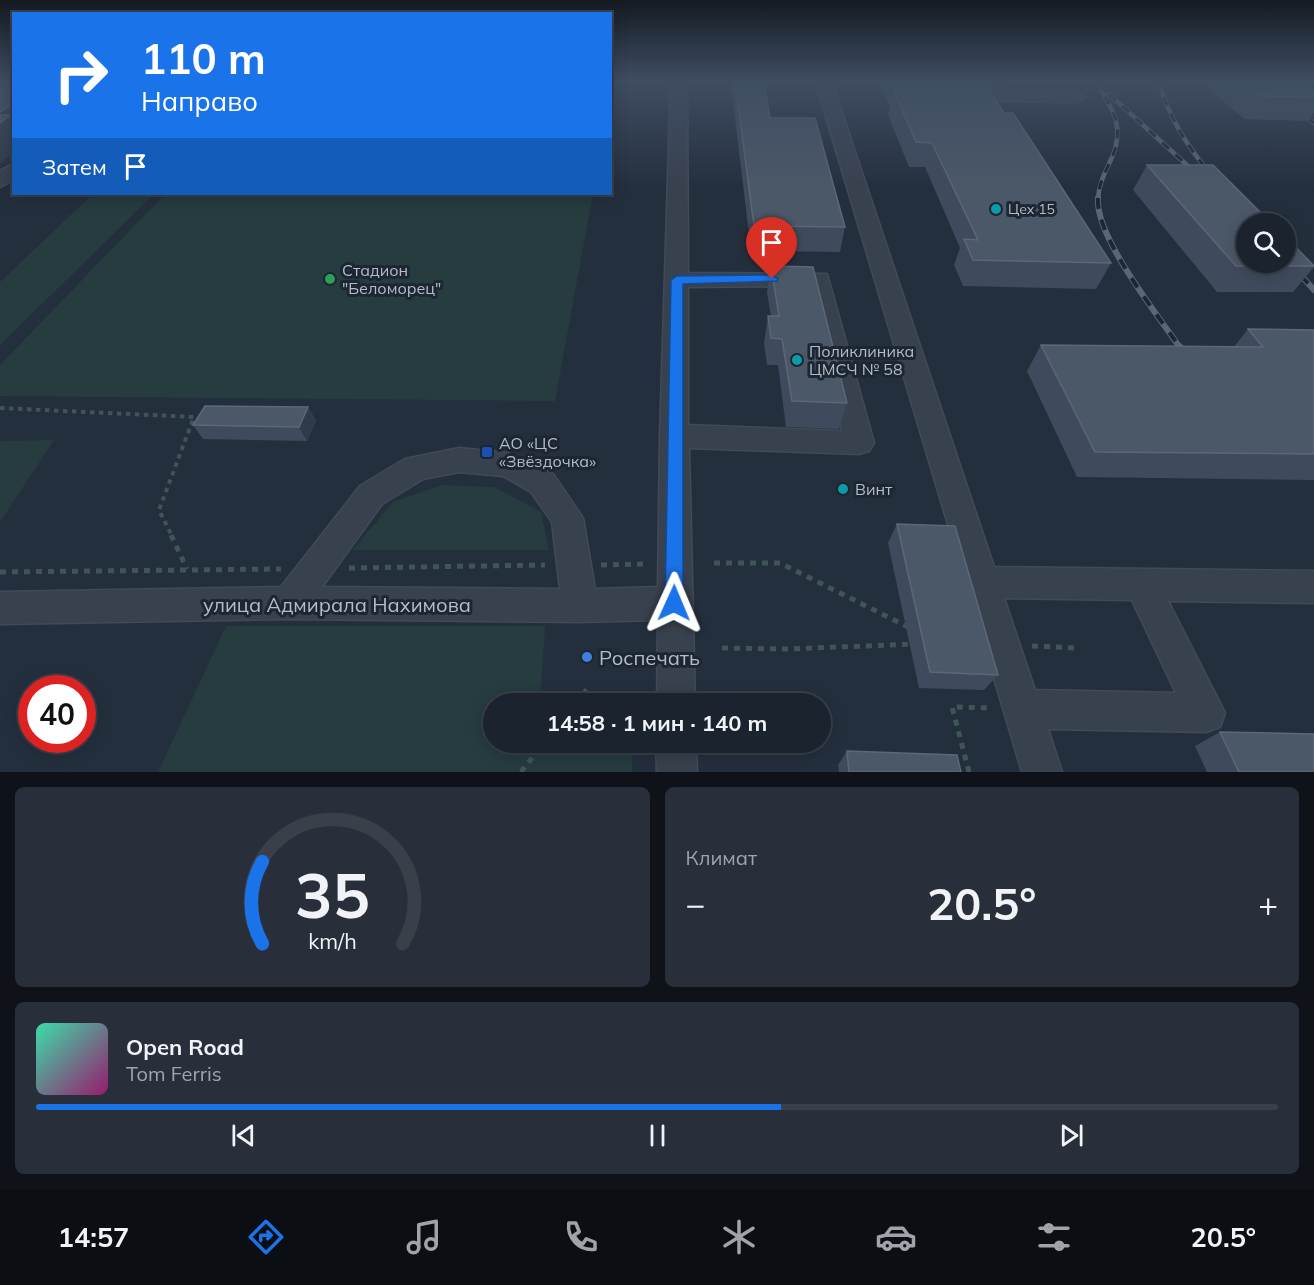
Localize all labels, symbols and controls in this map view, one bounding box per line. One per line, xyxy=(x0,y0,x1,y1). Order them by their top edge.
text: 110 m xyxy=(141,32,266,85)
icon: right xyxy=(42,36,120,114)
text: Направо xyxy=(141,84,258,118)
icon: arrive xyxy=(119,150,152,183)
text: Затем xyxy=(42,153,107,181)
place label: Цех 15 xyxy=(1008,200,1055,218)
marker: Цех 15 xyxy=(989,202,1003,216)
map controls xyxy=(1236,213,1296,273)
button: search xyxy=(1236,213,1296,273)
pin xyxy=(746,217,797,279)
icon: arrive xyxy=(755,226,788,259)
place label: Стадион "Беломорец" xyxy=(342,260,441,298)
marker: Стадион "Беломорец" xyxy=(323,272,337,286)
place label: Поликлиника ЦМСЧ № 58 xyxy=(809,341,914,379)
marker: Поликлиника ЦМСЧ № 58 xyxy=(790,353,804,367)
place label: АО «ЦС «Звёздочка» xyxy=(499,433,596,471)
marker: АО «ЦС «Звёздочка» xyxy=(480,445,494,459)
place label: Винт xyxy=(855,479,893,499)
marker: Винт xyxy=(836,482,850,496)
position arrow xyxy=(642,571,706,635)
street label: улица Адмирала Нахимова xyxy=(203,592,471,617)
place label: Роспечать xyxy=(599,645,700,670)
marker: Роспечать xyxy=(580,650,594,664)
speed limit sign: 40 xyxy=(18,675,96,753)
text: 14:58 · 1 мин · 140 m xyxy=(547,709,767,737)
text: Климат xyxy=(686,845,757,870)
text: 35 xyxy=(295,855,370,934)
text: 20.5° xyxy=(927,875,1036,931)
text: − xyxy=(686,883,705,924)
text: + xyxy=(1258,883,1278,924)
text: km/h xyxy=(308,927,356,954)
text: Open Road xyxy=(126,1033,244,1061)
text: Tom Ferris xyxy=(126,1061,222,1086)
icon: previous xyxy=(227,1119,260,1152)
icon: pause xyxy=(641,1119,674,1152)
icon: next xyxy=(1055,1119,1088,1152)
icon: directions xyxy=(245,1216,287,1258)
icon: music xyxy=(403,1216,445,1258)
icon: phone xyxy=(560,1216,602,1258)
icon: climate xyxy=(718,1216,760,1258)
icon: car xyxy=(875,1216,917,1258)
icon: filters xyxy=(1033,1216,1075,1258)
text: 14:57 xyxy=(58,1220,129,1254)
text: 20.5° xyxy=(1191,1220,1256,1254)

